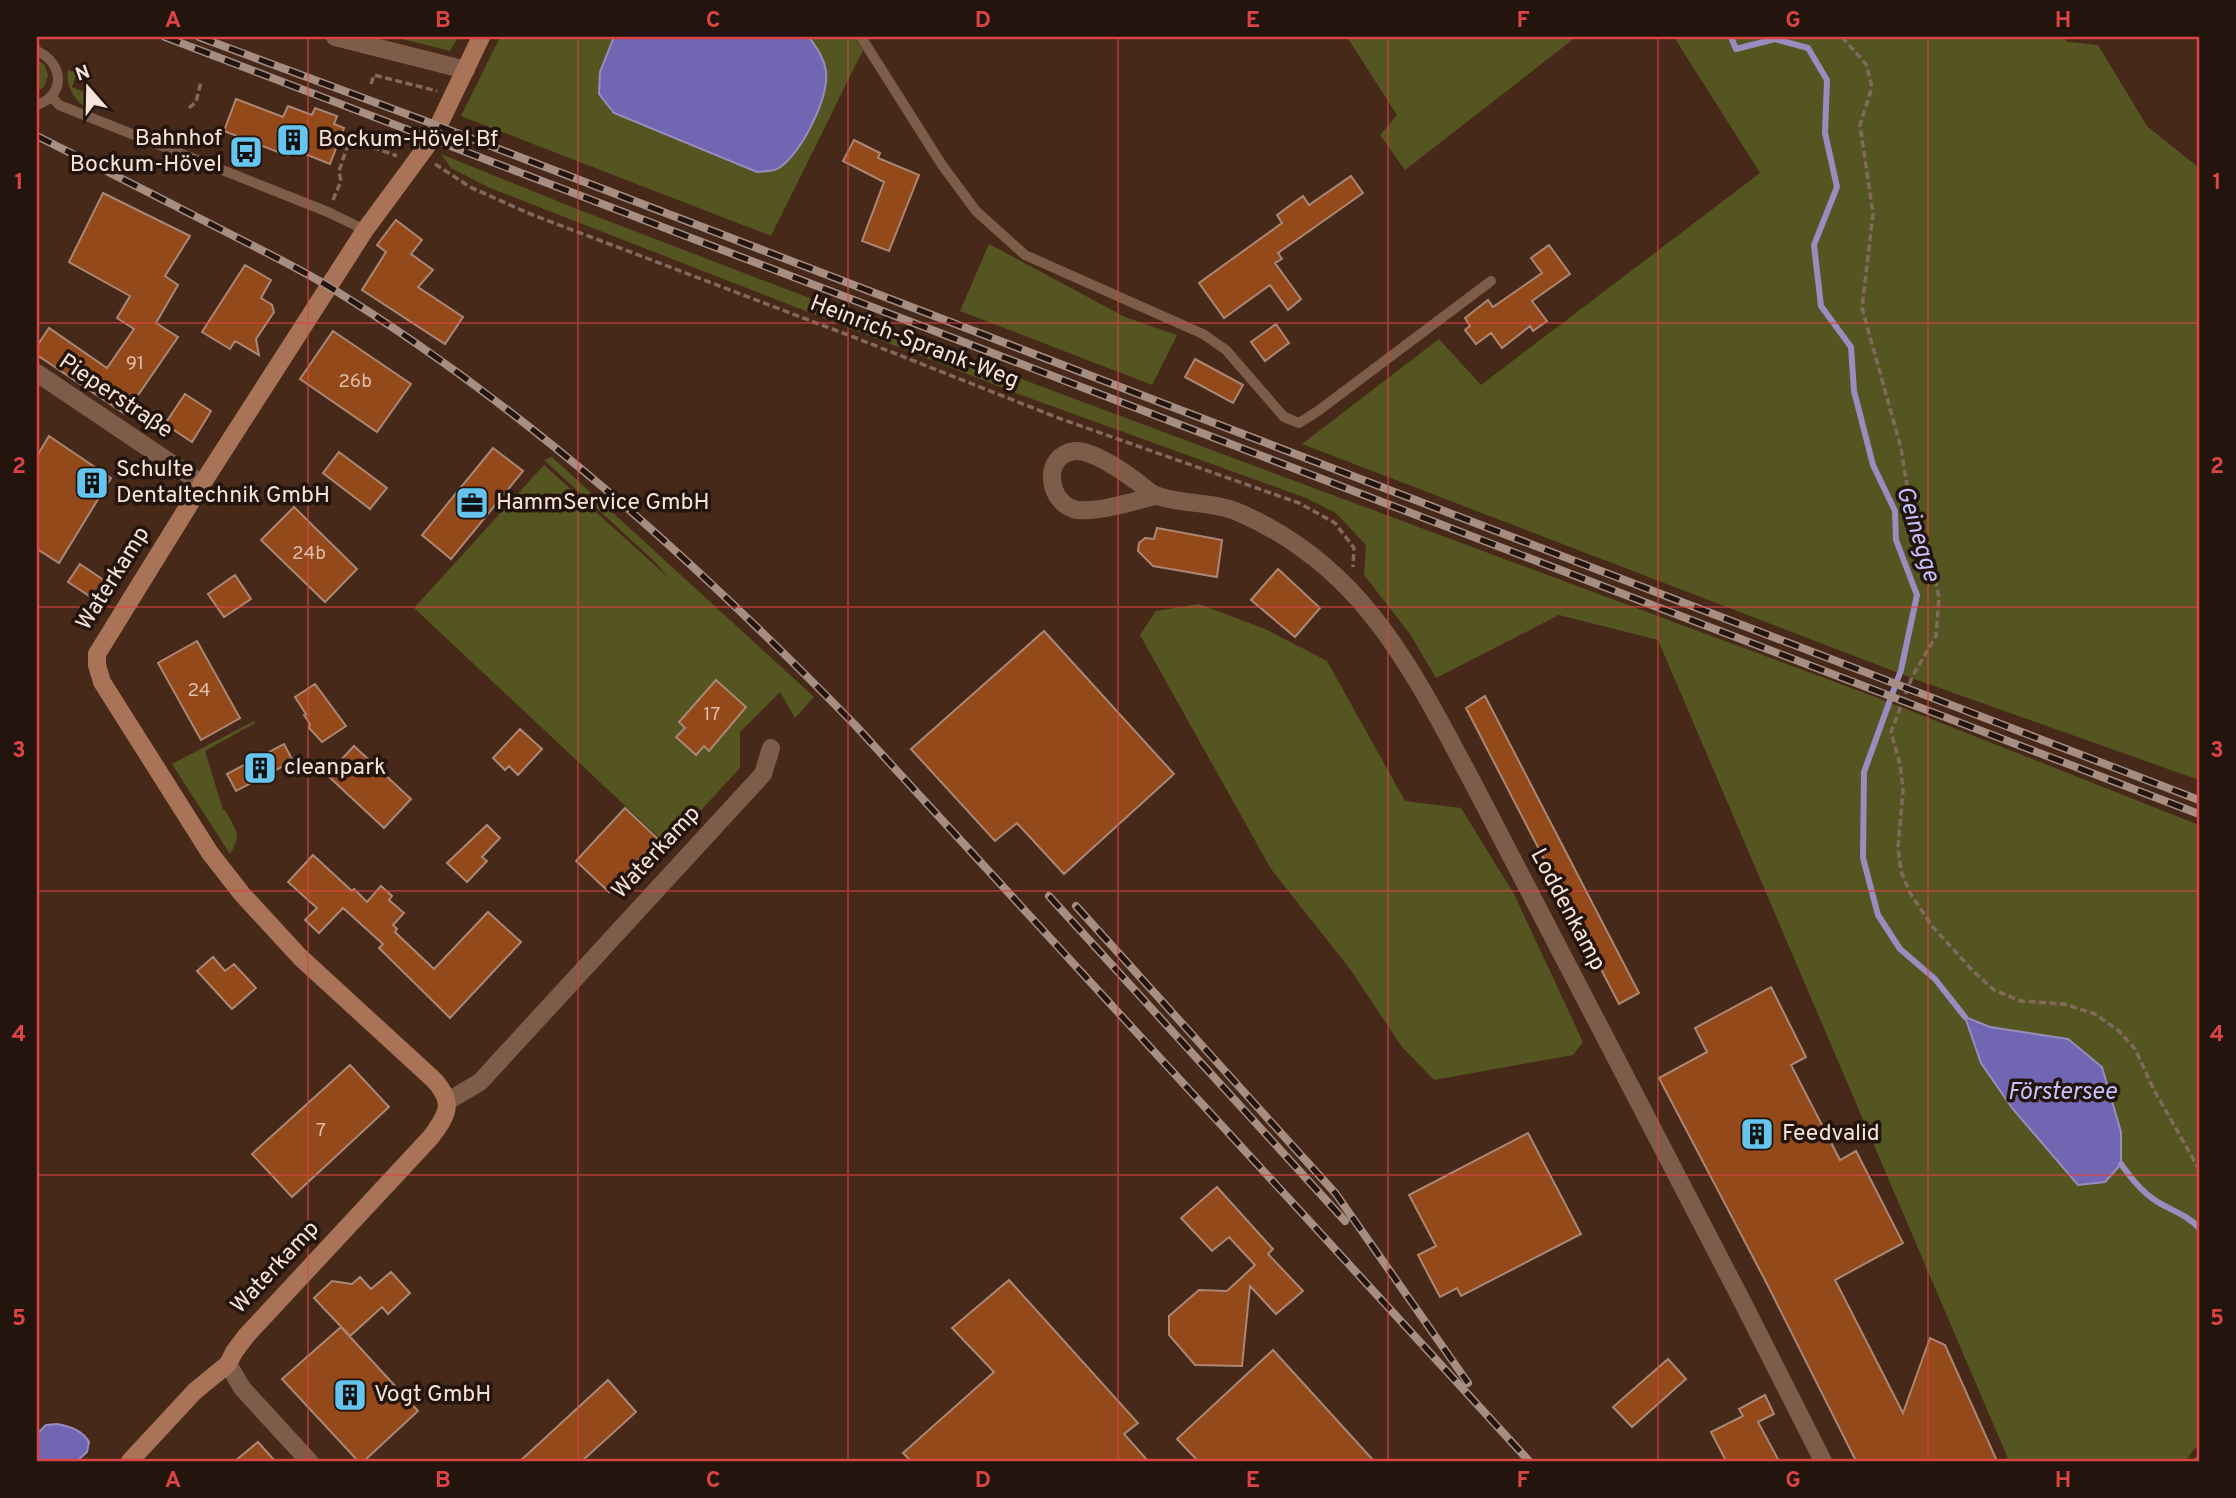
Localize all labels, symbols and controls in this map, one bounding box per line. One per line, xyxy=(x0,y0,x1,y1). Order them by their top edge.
text: A xyxy=(165,7,181,36)
text: B xyxy=(435,7,451,36)
text: C xyxy=(706,7,720,36)
text: D xyxy=(975,7,991,36)
text: E xyxy=(1246,7,1260,36)
text: F xyxy=(1516,7,1530,36)
text: G xyxy=(1785,7,1801,36)
text: H xyxy=(2055,7,2071,36)
north arrow xyxy=(52,52,122,122)
text: N xyxy=(72,60,93,88)
building icon: Bockum-Hövel Bf xyxy=(274,121,312,159)
place label: Bahnhof Bockum-Hövel xyxy=(70,125,222,180)
place label: Bockum-Hövel Bf xyxy=(318,126,498,155)
bus stop icon: Bahnhof Bockum-Hövel xyxy=(227,133,265,171)
text: 1 xyxy=(14,169,24,198)
text: 1 xyxy=(2212,169,2222,198)
street label: Heinrich-Sprank-Weg xyxy=(806,290,1022,396)
street label: Pieperstraße xyxy=(52,348,178,446)
house number: 91 xyxy=(126,352,144,376)
house number: 26b xyxy=(338,370,372,394)
text: 2 xyxy=(12,453,26,482)
text: 2 xyxy=(2210,453,2224,482)
place label: Schulte Dentaltechnik GmbH xyxy=(116,456,330,511)
building icon: Schulte Dentaltechnik GmbH xyxy=(73,464,111,502)
water label: Geinegge xyxy=(1888,483,1946,586)
office icon: HammService GmbH xyxy=(453,484,491,522)
place label: HammService GmbH xyxy=(496,489,710,518)
street label: Waterkamp xyxy=(71,522,157,636)
house number: 24b xyxy=(292,542,326,566)
house number: 24 xyxy=(187,679,211,703)
house number: 17 xyxy=(704,703,721,727)
text: 3 xyxy=(12,737,26,766)
text: 3 xyxy=(2210,737,2224,766)
building icon: cleanpark xyxy=(241,749,279,787)
place label: cleanpark xyxy=(284,754,386,783)
street label: Waterkamp xyxy=(606,800,708,906)
street label: Loddenkamp xyxy=(1523,844,1611,976)
text: 4 xyxy=(12,1021,26,1050)
text: 4 xyxy=(2210,1021,2224,1050)
water label: Förstersee xyxy=(2007,1078,2117,1108)
building icon: Feedvalid xyxy=(1738,1115,1776,1153)
house number: 7 xyxy=(316,1119,326,1143)
place label: Feedvalid xyxy=(1782,1120,1880,1149)
street label: Waterkamp xyxy=(225,1215,327,1321)
text: 5 xyxy=(12,1305,26,1334)
text: 5 xyxy=(2210,1305,2224,1334)
building icon: Vogt GmbH xyxy=(331,1376,369,1414)
place label: Vogt GmbH xyxy=(374,1381,491,1410)
text: A xyxy=(165,1467,181,1496)
text: B xyxy=(435,1467,451,1496)
text: C xyxy=(706,1467,720,1496)
text: D xyxy=(975,1467,991,1496)
text: E xyxy=(1246,1467,1260,1496)
text: F xyxy=(1516,1467,1530,1496)
text: G xyxy=(1785,1467,1801,1496)
text: H xyxy=(2055,1467,2071,1496)

